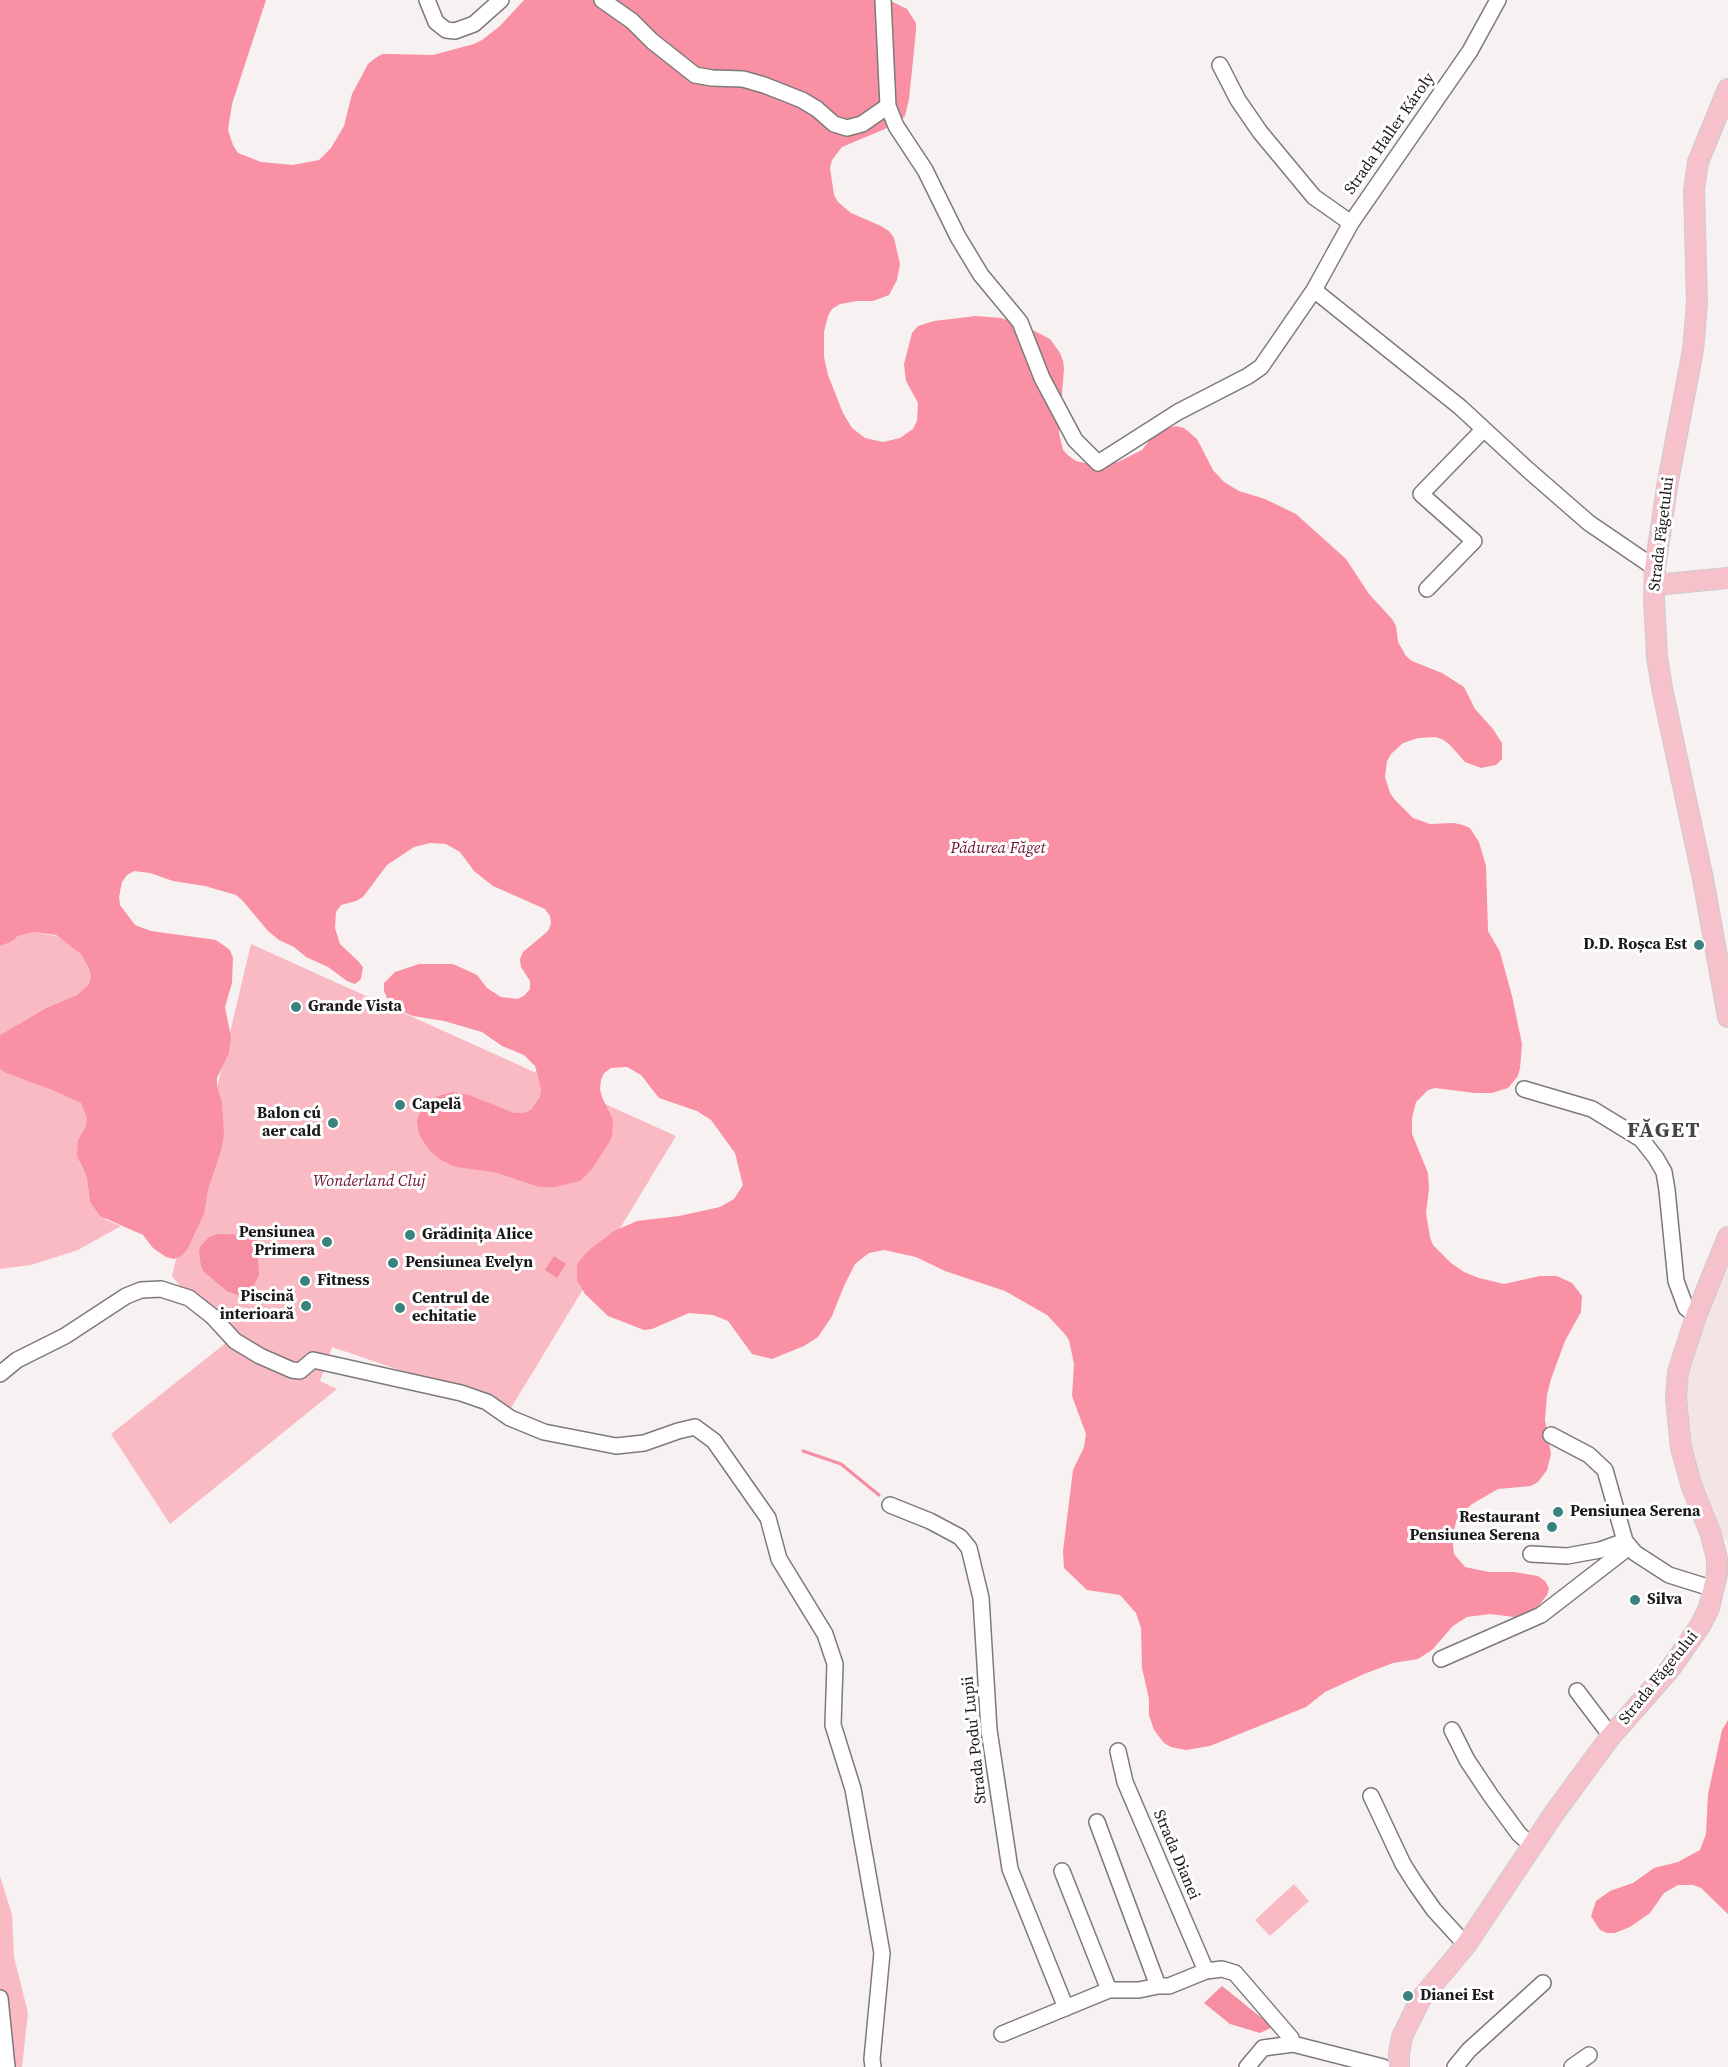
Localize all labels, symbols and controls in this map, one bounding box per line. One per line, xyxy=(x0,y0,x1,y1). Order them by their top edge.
street label: Strada Haller Károly xyxy=(1341,70,1439,198)
street label: Strada Făgetului xyxy=(1645,476,1679,592)
park label: Pădurea Făget xyxy=(951,839,1045,859)
place label: D.D. Roșca Est xyxy=(1583,935,1687,955)
marker: D.D. Roșca Est xyxy=(1692,938,1706,952)
place label: Grande Vista xyxy=(308,997,402,1017)
marker: Grande Vista xyxy=(289,1000,303,1014)
place label: Capelă xyxy=(412,1095,462,1115)
marker: Capelă xyxy=(393,1098,407,1112)
place label: Balon cú aer cald xyxy=(257,1104,321,1142)
marker: Balon cú aer cald xyxy=(326,1116,340,1130)
district label: FĂGET xyxy=(1627,1118,1701,1144)
park label: Wonderland Cluj xyxy=(313,1172,425,1192)
place label: Pensiunea Primera xyxy=(239,1223,315,1261)
place label: Grădinița Alice xyxy=(422,1225,533,1245)
marker: Grădinița Alice xyxy=(403,1228,417,1242)
marker: Pensiunea Primera xyxy=(320,1235,334,1249)
place label: Pensiunea Evelyn xyxy=(405,1253,533,1273)
marker: Pensiunea Evelyn xyxy=(386,1256,400,1270)
place label: Fitness xyxy=(317,1271,369,1291)
marker: Fitness xyxy=(298,1274,312,1288)
place label: Piscină interioară xyxy=(220,1287,294,1325)
place label: Centrul de echitatie xyxy=(412,1289,489,1327)
marker: Piscină interioară xyxy=(299,1299,313,1313)
marker: Centrul de echitatie xyxy=(393,1301,407,1315)
place label: Pensiunea Serena xyxy=(1570,1502,1700,1522)
marker: Pensiunea Serena xyxy=(1551,1505,1565,1519)
place label: Restaurant Pensiunea Serena xyxy=(1410,1508,1540,1546)
marker: Restaurant Pensiunea Serena xyxy=(1545,1520,1559,1534)
place label: Silva xyxy=(1647,1590,1682,1610)
marker: Silva xyxy=(1628,1593,1642,1607)
street label: Strada Făgetului xyxy=(1615,1627,1703,1729)
street label: Strada Podu' Lupii xyxy=(959,1675,991,1805)
street label: Strada Dianei xyxy=(1148,1807,1204,1903)
place label: Dianei Est xyxy=(1420,1986,1494,2006)
marker: Dianei Est xyxy=(1401,1989,1415,2003)

